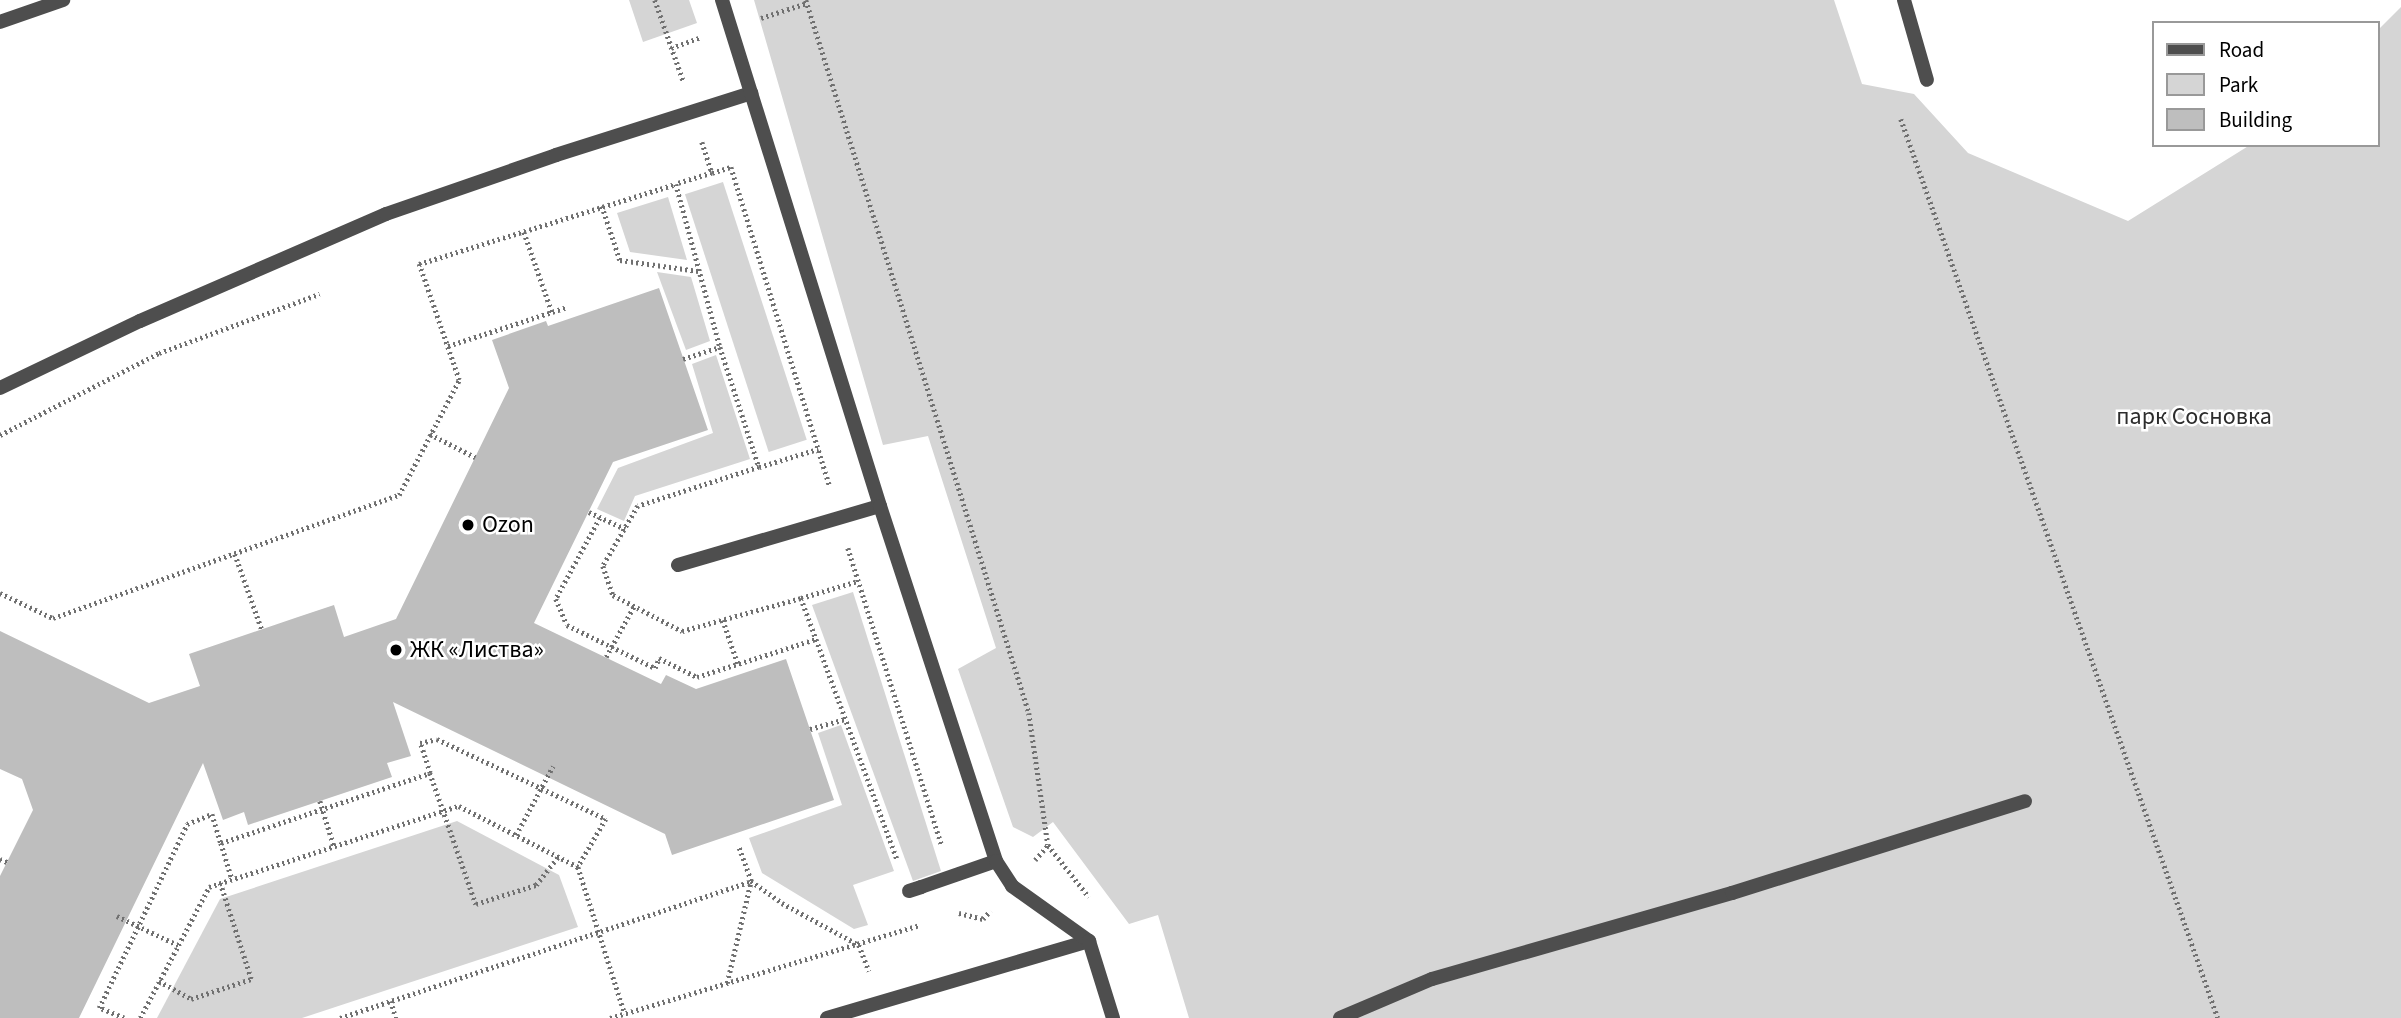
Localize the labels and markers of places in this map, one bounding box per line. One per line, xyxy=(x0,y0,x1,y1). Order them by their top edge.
place label: Ozon xyxy=(482,511,534,539)
marker: Ozon xyxy=(460,517,476,533)
place label: ЖК «Листва» xyxy=(410,636,544,664)
marker: ЖК «Листва» xyxy=(388,642,404,658)

